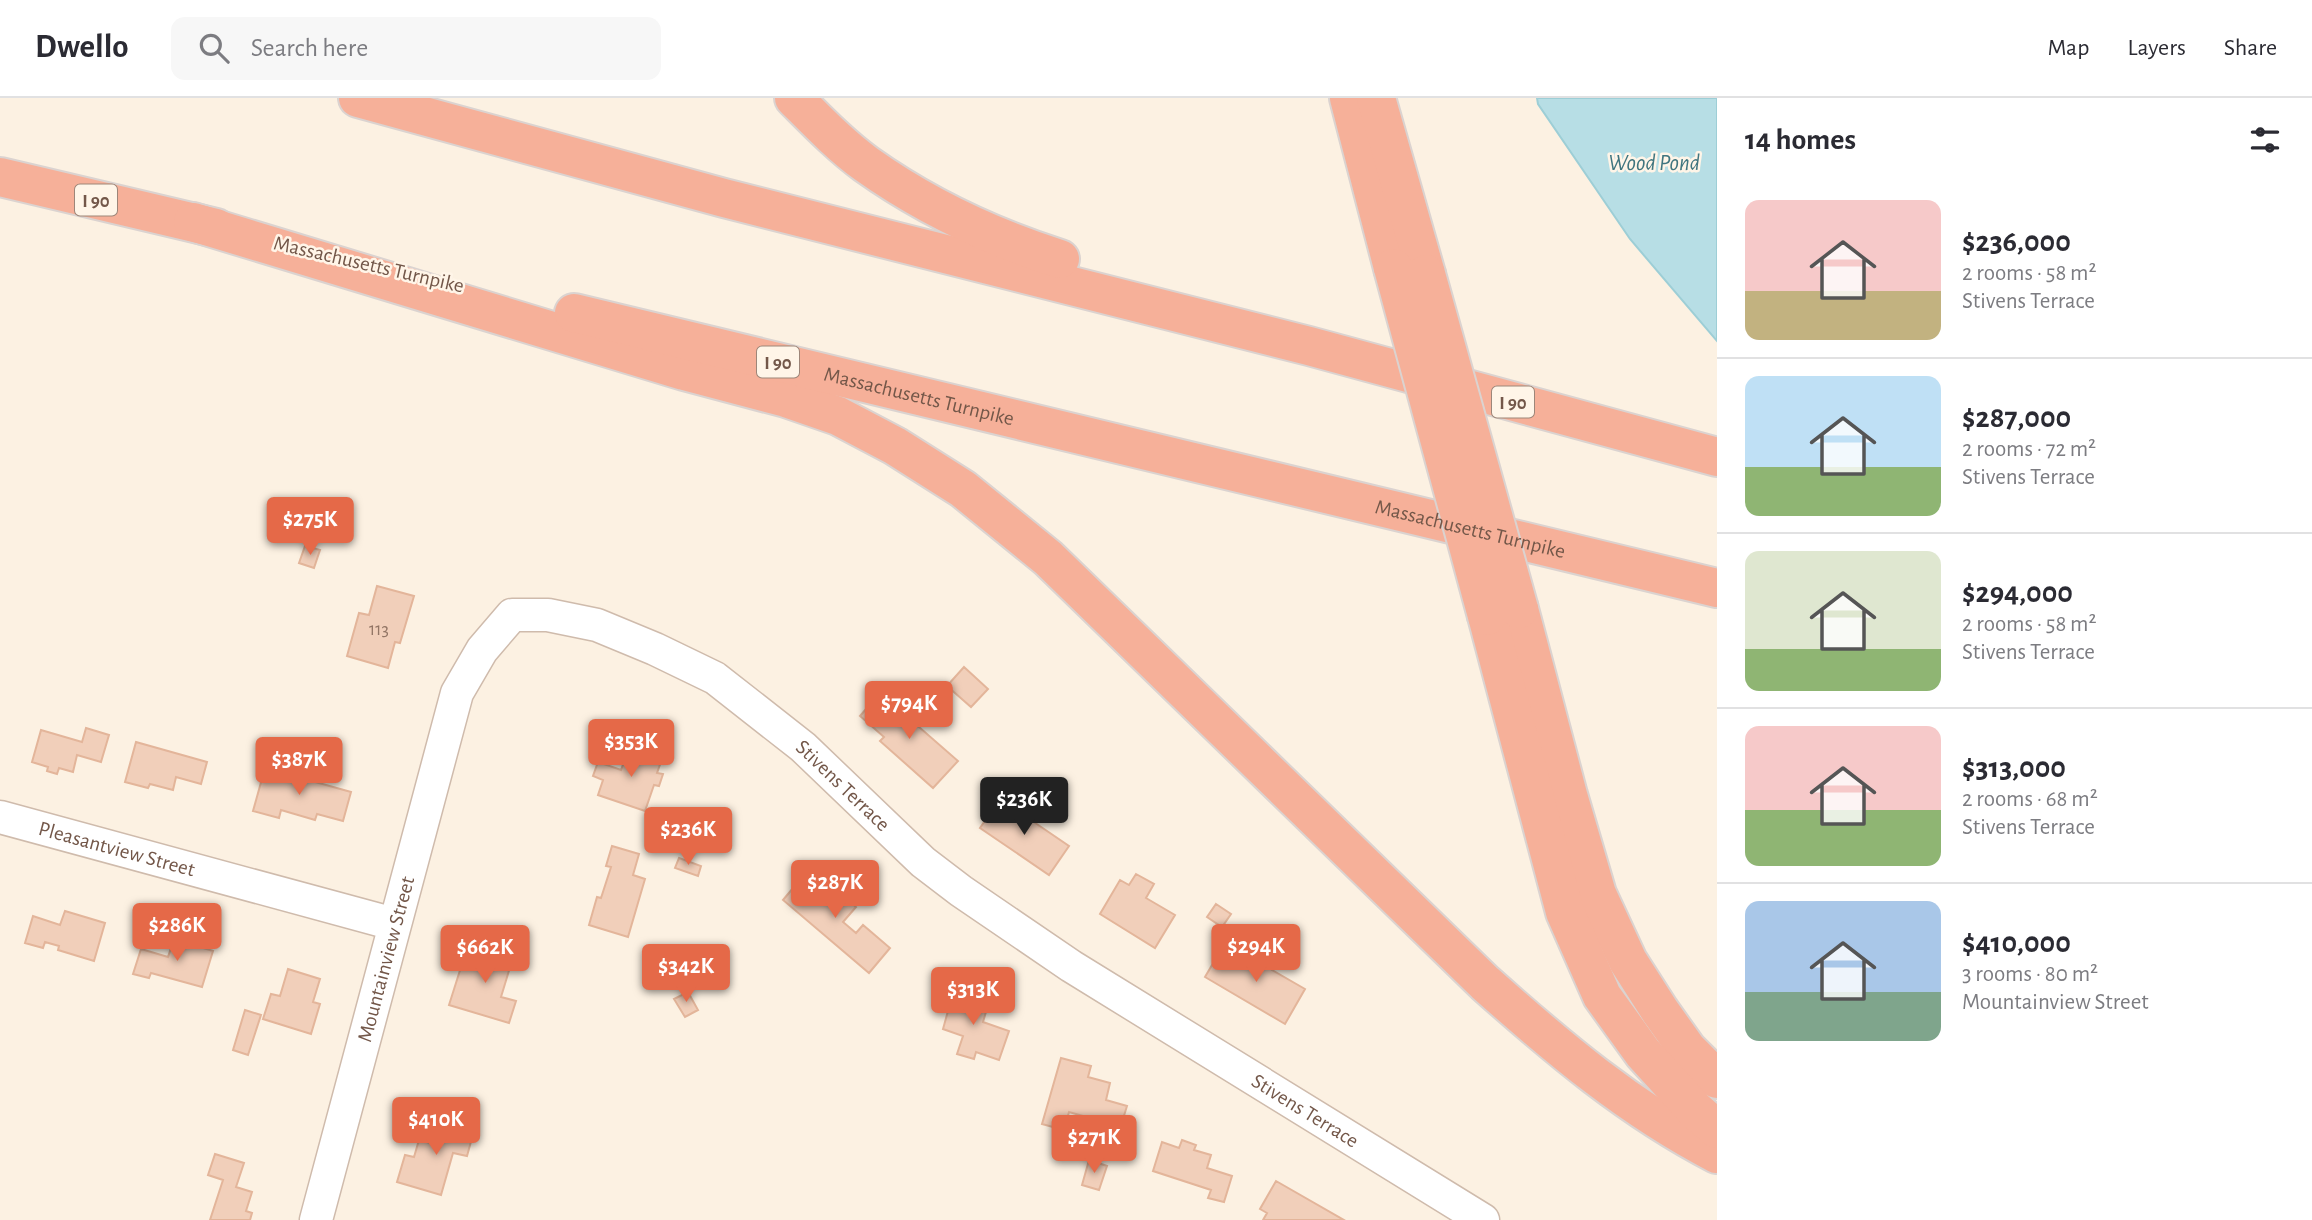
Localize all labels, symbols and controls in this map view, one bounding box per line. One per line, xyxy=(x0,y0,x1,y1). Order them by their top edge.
search box xyxy=(171,17,661,80)
icon: search xyxy=(195,29,233,67)
text: Dwello xyxy=(35,31,129,64)
text: Search here xyxy=(251,35,368,61)
text: Map xyxy=(2047,36,2089,60)
text: Layers xyxy=(2127,36,2186,60)
text: Share xyxy=(2224,36,2277,60)
icon: filters xyxy=(2246,121,2284,159)
text: 14 homes xyxy=(1745,125,1856,155)
water label: Wood Pond xyxy=(1608,152,1700,175)
road number: I 90 xyxy=(75,184,117,216)
text: $236,000 xyxy=(1962,227,2071,257)
icon: home xyxy=(1801,228,1885,312)
street label: Massachusetts Turnpike xyxy=(272,232,466,297)
text: 2 rooms · 58 m² xyxy=(1962,262,2097,285)
text: Stivens Terrace xyxy=(1962,290,2095,313)
road number: I 90 xyxy=(757,346,799,378)
street label: Massachusetts Turnpike xyxy=(822,364,1016,430)
road number: I 90 xyxy=(1492,386,1534,418)
text: $287,000 xyxy=(1962,403,2071,433)
icon: home xyxy=(1801,404,1885,488)
text: 2 rooms · 72 m² xyxy=(1962,438,2096,461)
text: Stivens Terrace xyxy=(1962,466,2095,489)
street label: Massachusetts Turnpike xyxy=(1373,496,1567,562)
pin: $275K xyxy=(261,498,359,557)
text: $275K xyxy=(283,508,337,531)
text: $294,000 xyxy=(1962,578,2073,608)
icon: home xyxy=(1801,579,1885,663)
text: 2 rooms · 58 m² xyxy=(1962,613,2097,636)
house number: 113 xyxy=(369,621,389,639)
text: Stivens Terrace xyxy=(1962,641,2095,664)
pin: $794K xyxy=(860,682,958,741)
text: $794K xyxy=(881,692,937,715)
pin: $353K xyxy=(582,720,680,779)
text: $353K xyxy=(604,730,658,753)
street label: Stivens Terrace xyxy=(792,736,894,835)
pin: $387K xyxy=(250,738,348,797)
text: $387K xyxy=(272,748,326,771)
text: $313,000 xyxy=(1962,753,2066,783)
icon: home xyxy=(1801,754,1885,838)
pin: $236K xyxy=(975,778,1073,837)
text: $236K xyxy=(996,788,1052,811)
text: 2 rooms · 68 m² xyxy=(1962,788,2098,811)
pin: $236K xyxy=(639,808,737,867)
text: Stivens Terrace xyxy=(1962,816,2095,839)
street label: Pleasantview Street xyxy=(36,818,197,881)
text: $236K xyxy=(660,818,716,841)
pin: $287K xyxy=(786,860,884,920)
text: $287K xyxy=(807,871,863,894)
street label: Mountainview Street xyxy=(354,874,419,1044)
pin: $286K xyxy=(128,904,226,963)
text: $286K xyxy=(148,914,206,937)
pin: $294K xyxy=(1207,924,1305,984)
pin: $662K xyxy=(436,926,534,985)
text: $410,000 xyxy=(1962,928,2071,958)
icon: home xyxy=(1801,929,1885,1013)
text: $294K xyxy=(1227,935,1285,958)
text: $662K xyxy=(457,936,513,959)
pin: $342K xyxy=(637,944,735,1004)
text: $342K xyxy=(658,955,714,978)
text: 3 rooms · 80 m² xyxy=(1962,963,2098,986)
pin: $313K xyxy=(924,968,1022,1027)
text: $313K xyxy=(947,978,999,1001)
text: Mountainview Street xyxy=(1962,991,2149,1014)
street label: Stivens Terrace xyxy=(1248,1070,1362,1152)
pin: $410K xyxy=(387,1098,485,1157)
text: $410K xyxy=(408,1108,464,1131)
pin: $271K xyxy=(1045,1116,1143,1175)
text: $271K xyxy=(1068,1126,1120,1149)

